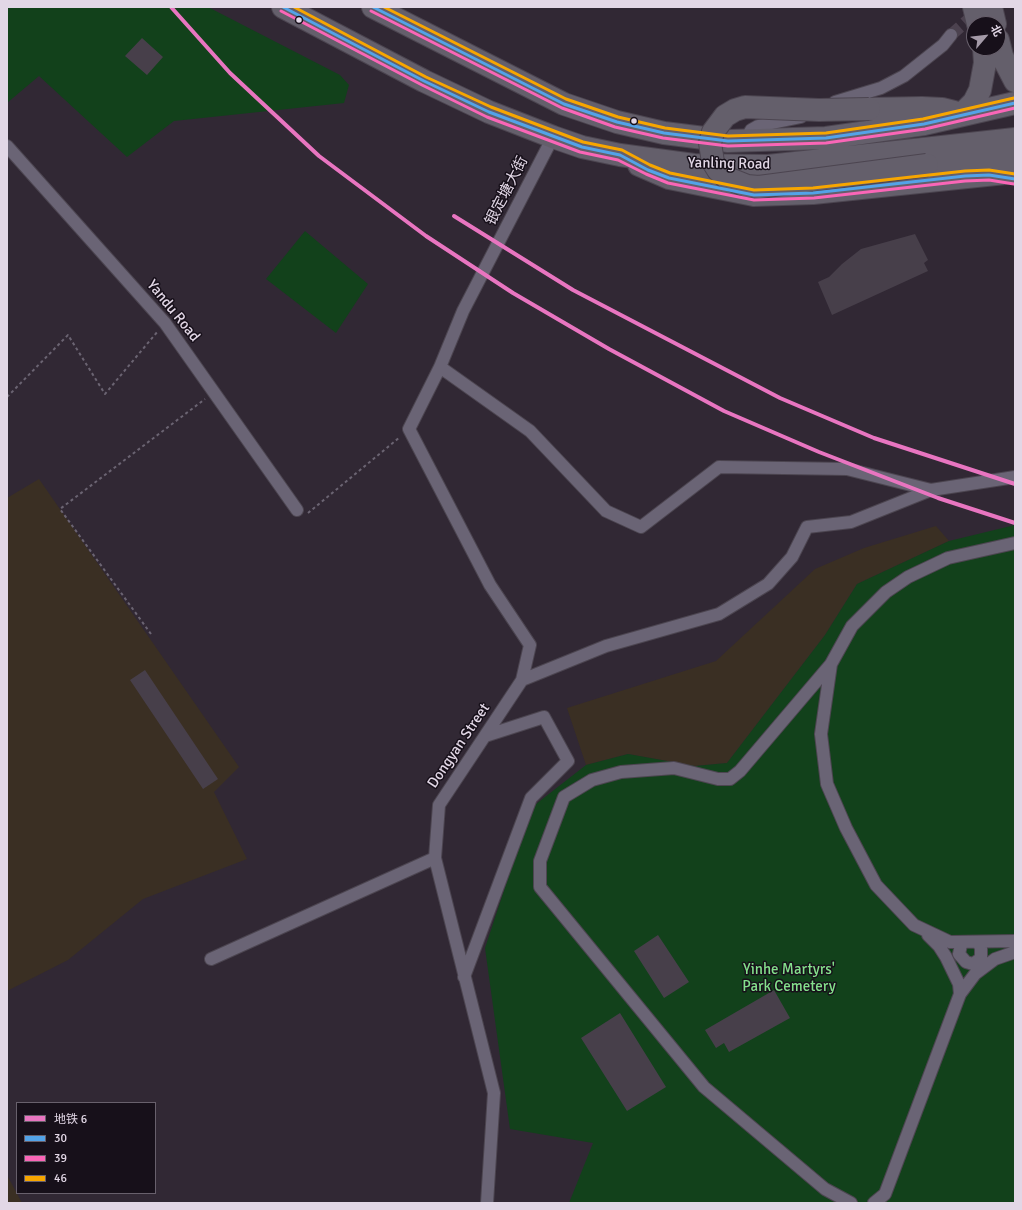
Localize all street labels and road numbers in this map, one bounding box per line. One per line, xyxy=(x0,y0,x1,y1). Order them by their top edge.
street label: 银定塘大街 xyxy=(482,154,532,228)
street label: Yanling Road xyxy=(688,154,770,174)
street label: Yandu Road xyxy=(143,277,203,345)
street label: Dongyan Street xyxy=(424,700,494,792)

